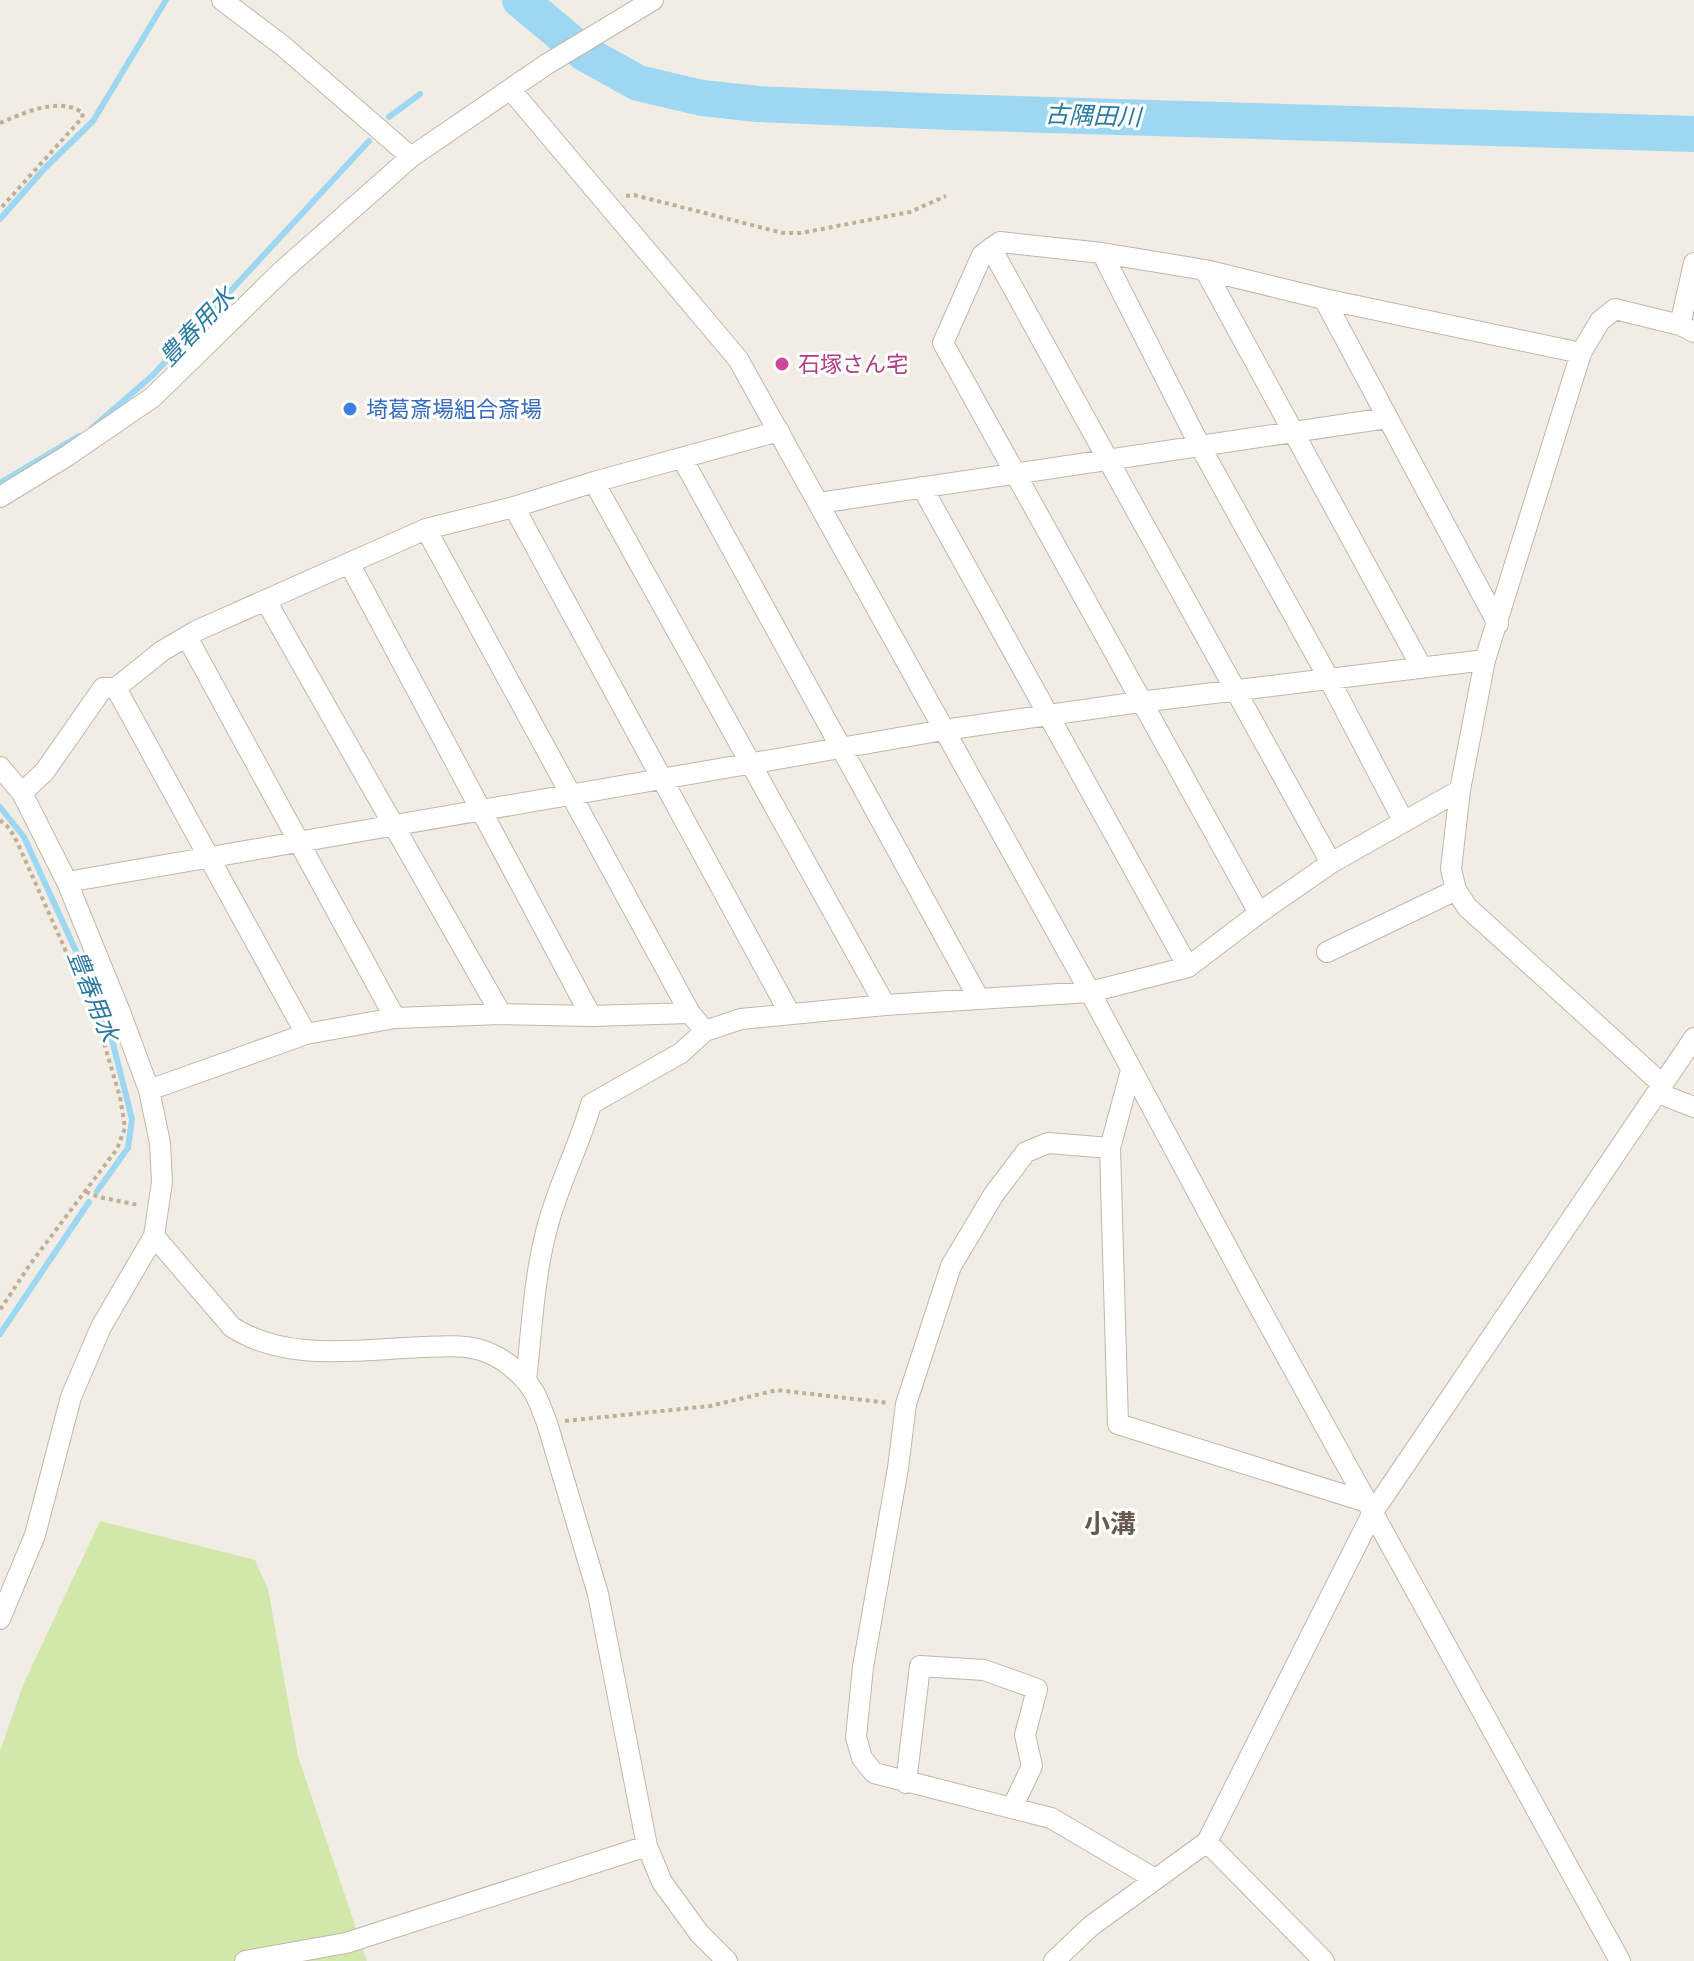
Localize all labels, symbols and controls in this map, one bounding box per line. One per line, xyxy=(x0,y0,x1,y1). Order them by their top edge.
water label: 古隅田川 xyxy=(1045,96,1145,133)
water label: 豊春用水 xyxy=(151,277,243,372)
place label: 石塚さん宅 xyxy=(798,348,908,378)
marker: 石塚さん宅 xyxy=(773,355,791,373)
place label: 埼葛斎場組合斎場 xyxy=(366,393,542,423)
marker: 埼葛斎場組合斎場 xyxy=(341,400,359,418)
water label: 豊春用水 xyxy=(61,945,129,1049)
district label: 小溝 xyxy=(1084,1505,1136,1541)

